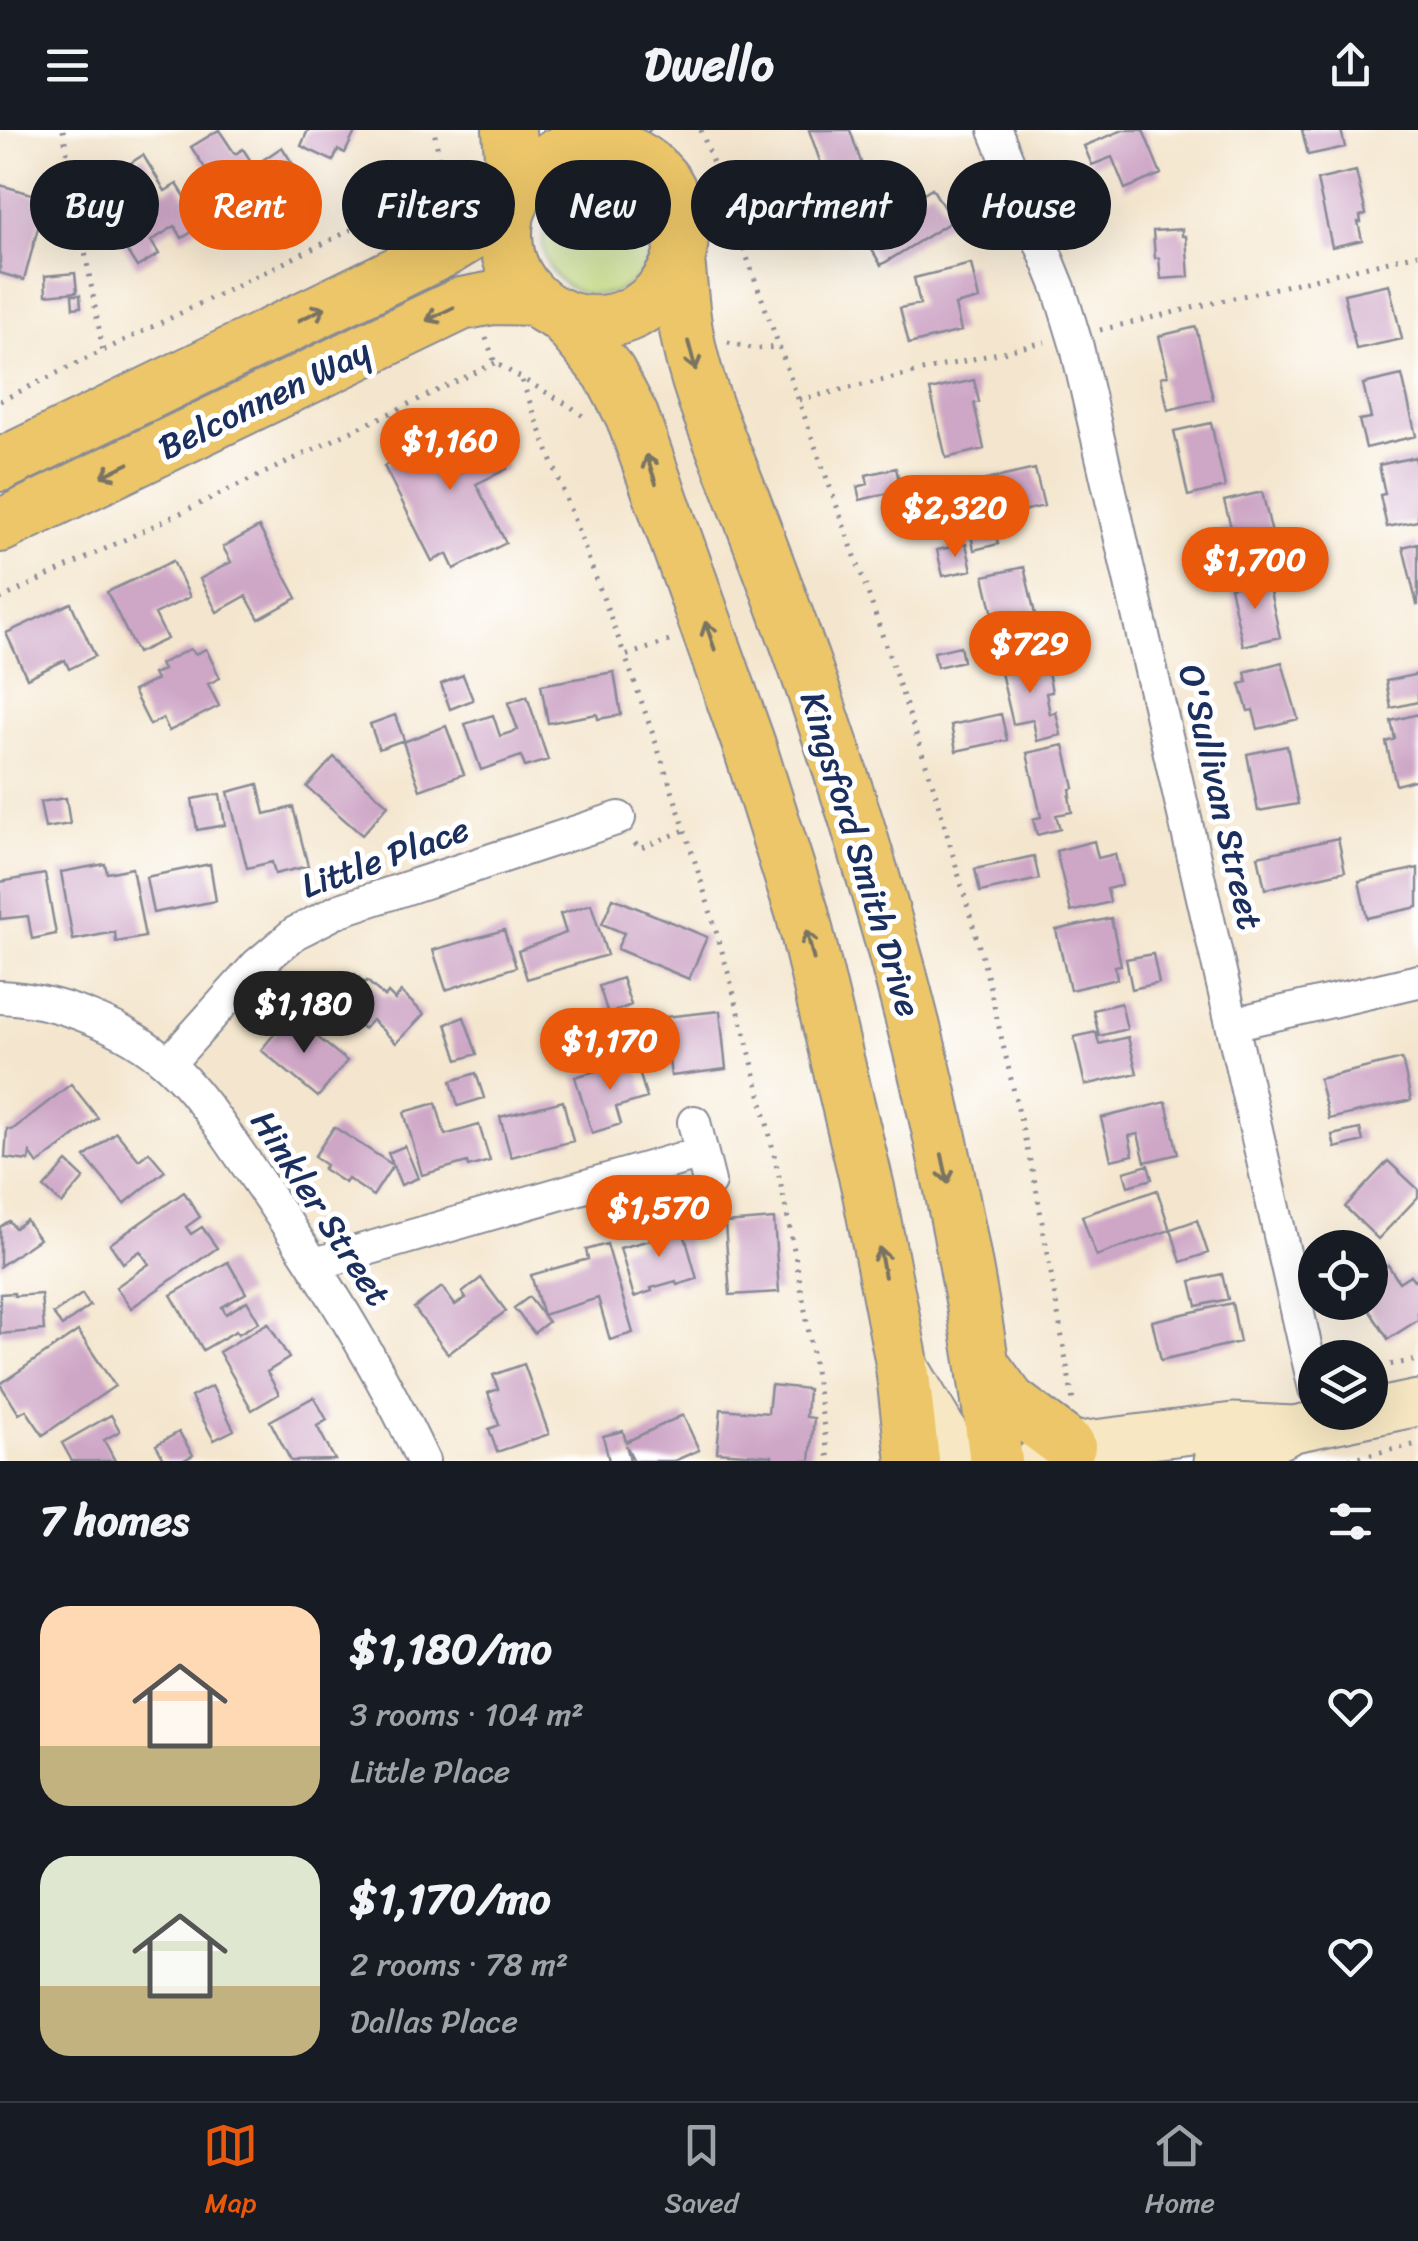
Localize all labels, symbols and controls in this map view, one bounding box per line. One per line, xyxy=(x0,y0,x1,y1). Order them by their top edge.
text: Dwello xyxy=(644,25,774,105)
icon: menu xyxy=(40,38,95,93)
icon: share xyxy=(1323,38,1378,93)
chip: Buy xyxy=(30,160,159,250)
chip: Rent xyxy=(179,160,322,250)
chip: Filters xyxy=(342,160,515,250)
chip: New xyxy=(535,160,671,250)
chip: Apartment xyxy=(691,160,927,250)
chip: House xyxy=(947,160,1111,250)
one-way arrow xyxy=(297,304,326,323)
one-way arrow xyxy=(426,305,455,324)
street label: Belconnen Way xyxy=(147,321,381,477)
one-way arrow xyxy=(684,340,703,372)
pin: $1,160 xyxy=(369,408,531,493)
text: $1,160 xyxy=(402,412,498,469)
one-way arrow xyxy=(641,455,659,486)
one-way arrow xyxy=(101,461,131,480)
pin: $2,320 xyxy=(874,475,1036,560)
text: $2,320 xyxy=(903,479,1007,536)
pin: $1,700 xyxy=(1174,527,1336,612)
text: $1,700 xyxy=(1204,531,1306,588)
pin: $729 xyxy=(971,611,1089,696)
text: $729 xyxy=(991,615,1069,672)
one-way arrow xyxy=(700,621,718,652)
street label: O'Sullivan Street xyxy=(1160,658,1282,936)
street label: Kingsford Smith Drive xyxy=(782,684,940,1024)
street label: Little Place xyxy=(292,798,478,916)
one-way arrow xyxy=(800,930,818,962)
pin: $1,180 xyxy=(223,971,385,1056)
text: $1,180 xyxy=(255,975,353,1032)
pin: $1,170 xyxy=(529,1008,691,1093)
text: $1,170 xyxy=(562,1012,658,1069)
street label: Hinkler Street xyxy=(234,1097,408,1319)
one-way arrow xyxy=(937,1152,955,1184)
pin: $1,570 xyxy=(578,1175,740,1260)
text: $1,570 xyxy=(608,1179,710,1236)
map controls xyxy=(1298,1230,1388,1430)
button: locate xyxy=(1298,1230,1388,1320)
one-way arrow xyxy=(872,1247,891,1279)
button: layers xyxy=(1298,1340,1388,1430)
text: 7 homes xyxy=(40,1484,189,1558)
icon: filters xyxy=(1323,1494,1378,1549)
text: $1,180/mo xyxy=(350,1612,552,1686)
icon: home xyxy=(120,1646,240,1766)
icon: heart xyxy=(1323,1679,1378,1734)
text: 3 rooms · 104 m² xyxy=(350,1686,584,1743)
text: Little Place xyxy=(350,1743,510,1800)
text: $1,170/mo xyxy=(350,1862,551,1936)
icon: home xyxy=(120,1896,240,2016)
icon: heart xyxy=(1323,1929,1378,1984)
text: 2 rooms · 78 m² xyxy=(350,1936,568,1993)
text: Dallas Place xyxy=(350,1993,518,2050)
tab: Map xyxy=(203,2118,258,2227)
tab: Saved xyxy=(665,2118,738,2227)
tab: Home xyxy=(1145,2118,1215,2227)

